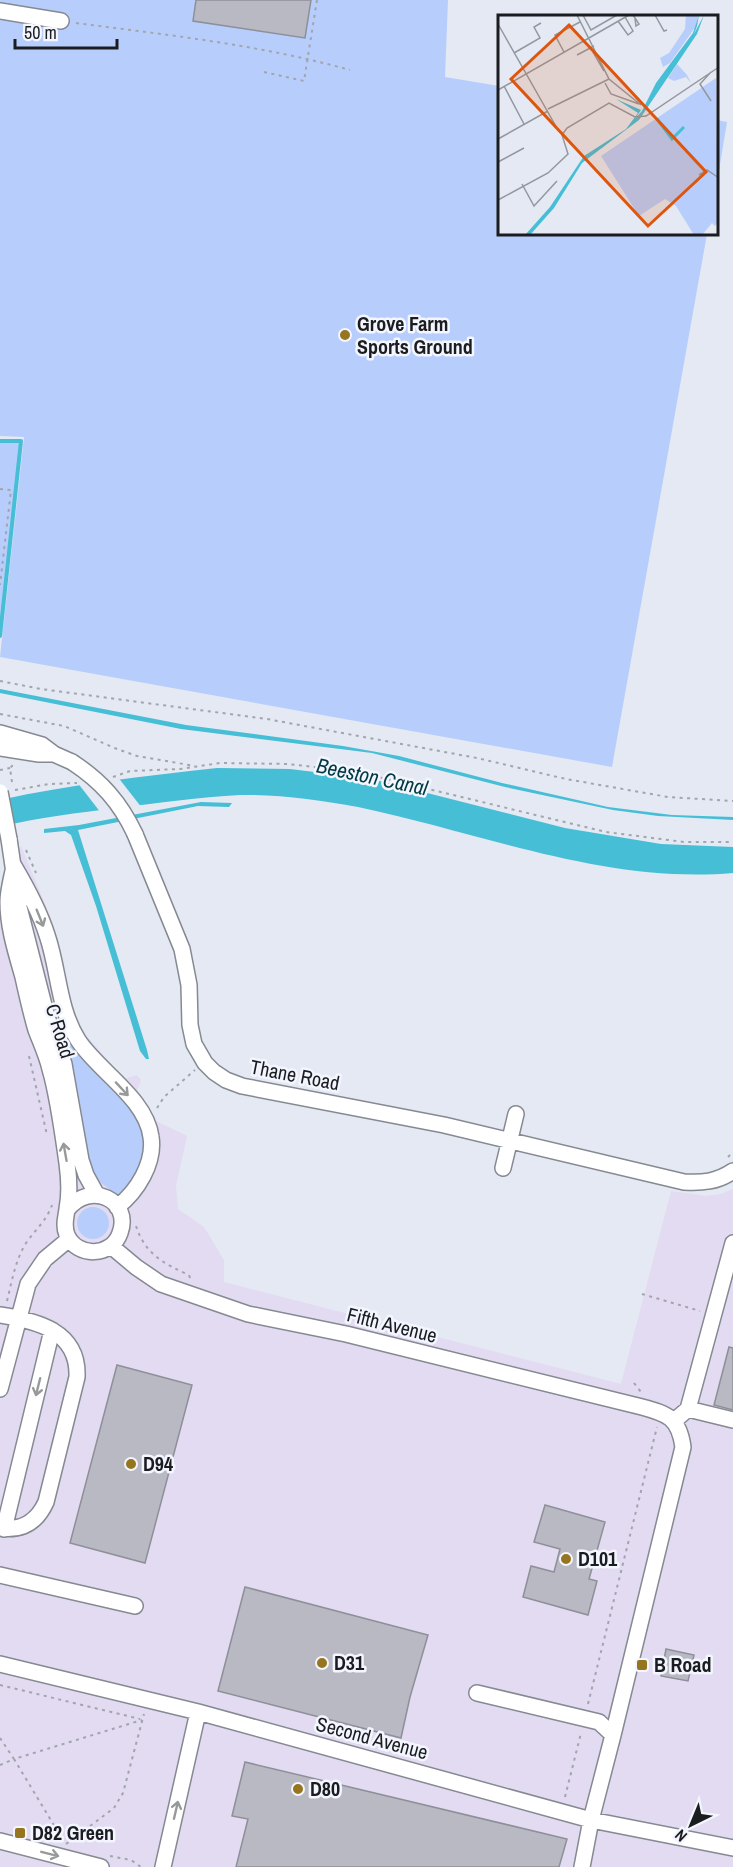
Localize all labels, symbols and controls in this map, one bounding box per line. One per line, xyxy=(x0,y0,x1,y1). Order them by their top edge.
scale bar xyxy=(15,12,117,50)
inset map xyxy=(498,15,718,236)
text: 50 m xyxy=(24,20,57,45)
place label: Grove Farm Sports Ground xyxy=(357,310,473,360)
marker: Grove Farm Sports Ground xyxy=(338,328,352,342)
water label: Beeston Canal xyxy=(314,751,432,803)
one-way arrow xyxy=(35,908,46,926)
street label: C Road xyxy=(39,1000,82,1061)
street label: Thane Road xyxy=(248,1053,342,1096)
one-way arrow xyxy=(115,1082,129,1097)
one-way arrow xyxy=(59,1143,70,1162)
street label: Fifth Avenue xyxy=(344,1300,440,1349)
one-way arrow xyxy=(31,1377,43,1396)
place label: D94 xyxy=(143,1450,173,1477)
marker: D94 xyxy=(124,1457,138,1471)
place label: D101 xyxy=(578,1545,618,1572)
marker: D101 xyxy=(559,1552,573,1566)
place label: D31 xyxy=(334,1649,365,1676)
place label: B Road xyxy=(654,1651,711,1678)
marker: D31 xyxy=(315,1656,329,1670)
marker: B Road xyxy=(635,1658,649,1672)
street label: Second Avenue xyxy=(313,1710,431,1765)
place label: D80 xyxy=(310,1775,340,1802)
marker: D80 xyxy=(291,1782,305,1796)
north arrow xyxy=(661,1795,721,1855)
one-way arrow xyxy=(171,1801,182,1820)
place label: D82 Green xyxy=(32,1819,114,1846)
text: N xyxy=(670,1825,692,1847)
marker: D82 Green xyxy=(13,1826,27,1840)
one-way arrow xyxy=(41,1848,60,1860)

